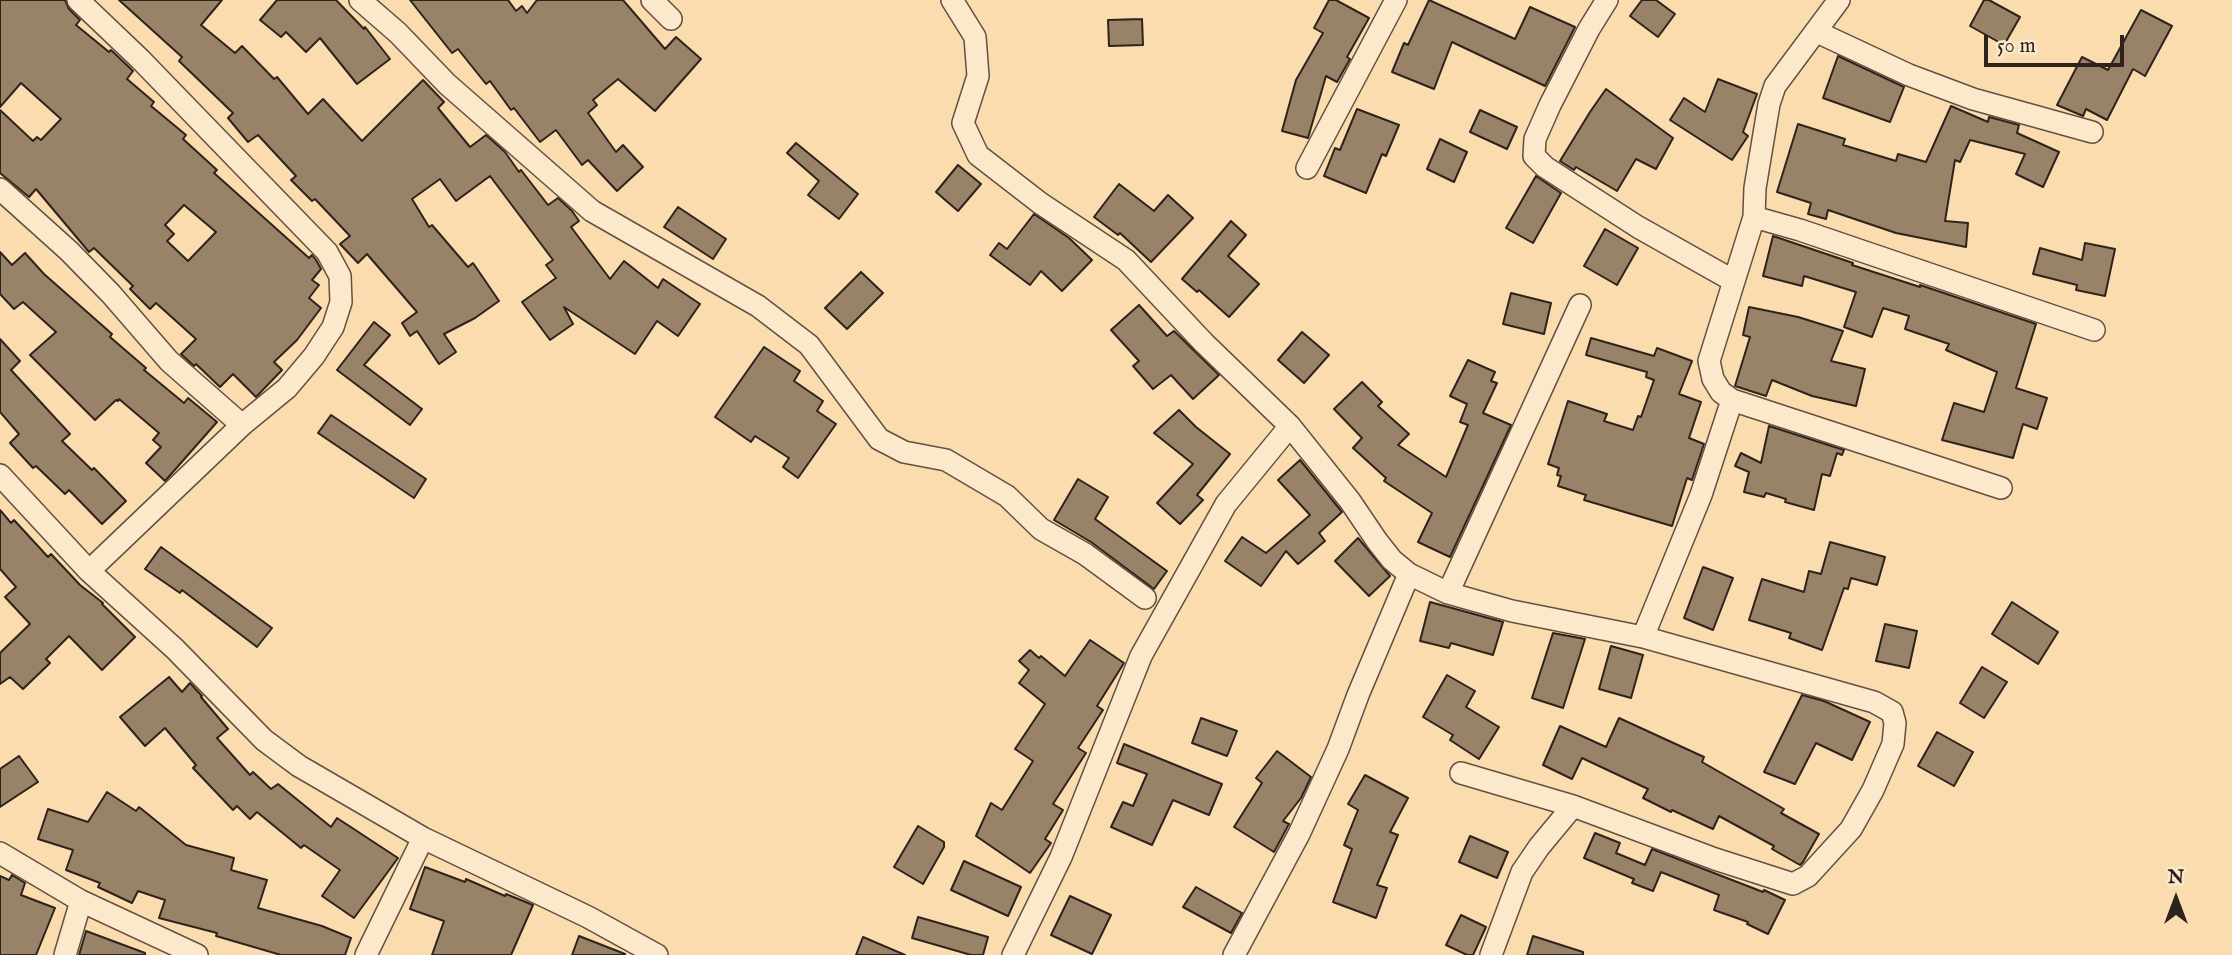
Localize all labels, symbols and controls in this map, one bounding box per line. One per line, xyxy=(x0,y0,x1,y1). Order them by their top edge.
scale bar xyxy=(1987,21,2127,65)
text: 50 m xyxy=(1997,33,2036,60)
north arrow xyxy=(2141,864,2211,934)
text: N xyxy=(2168,866,2184,890)

